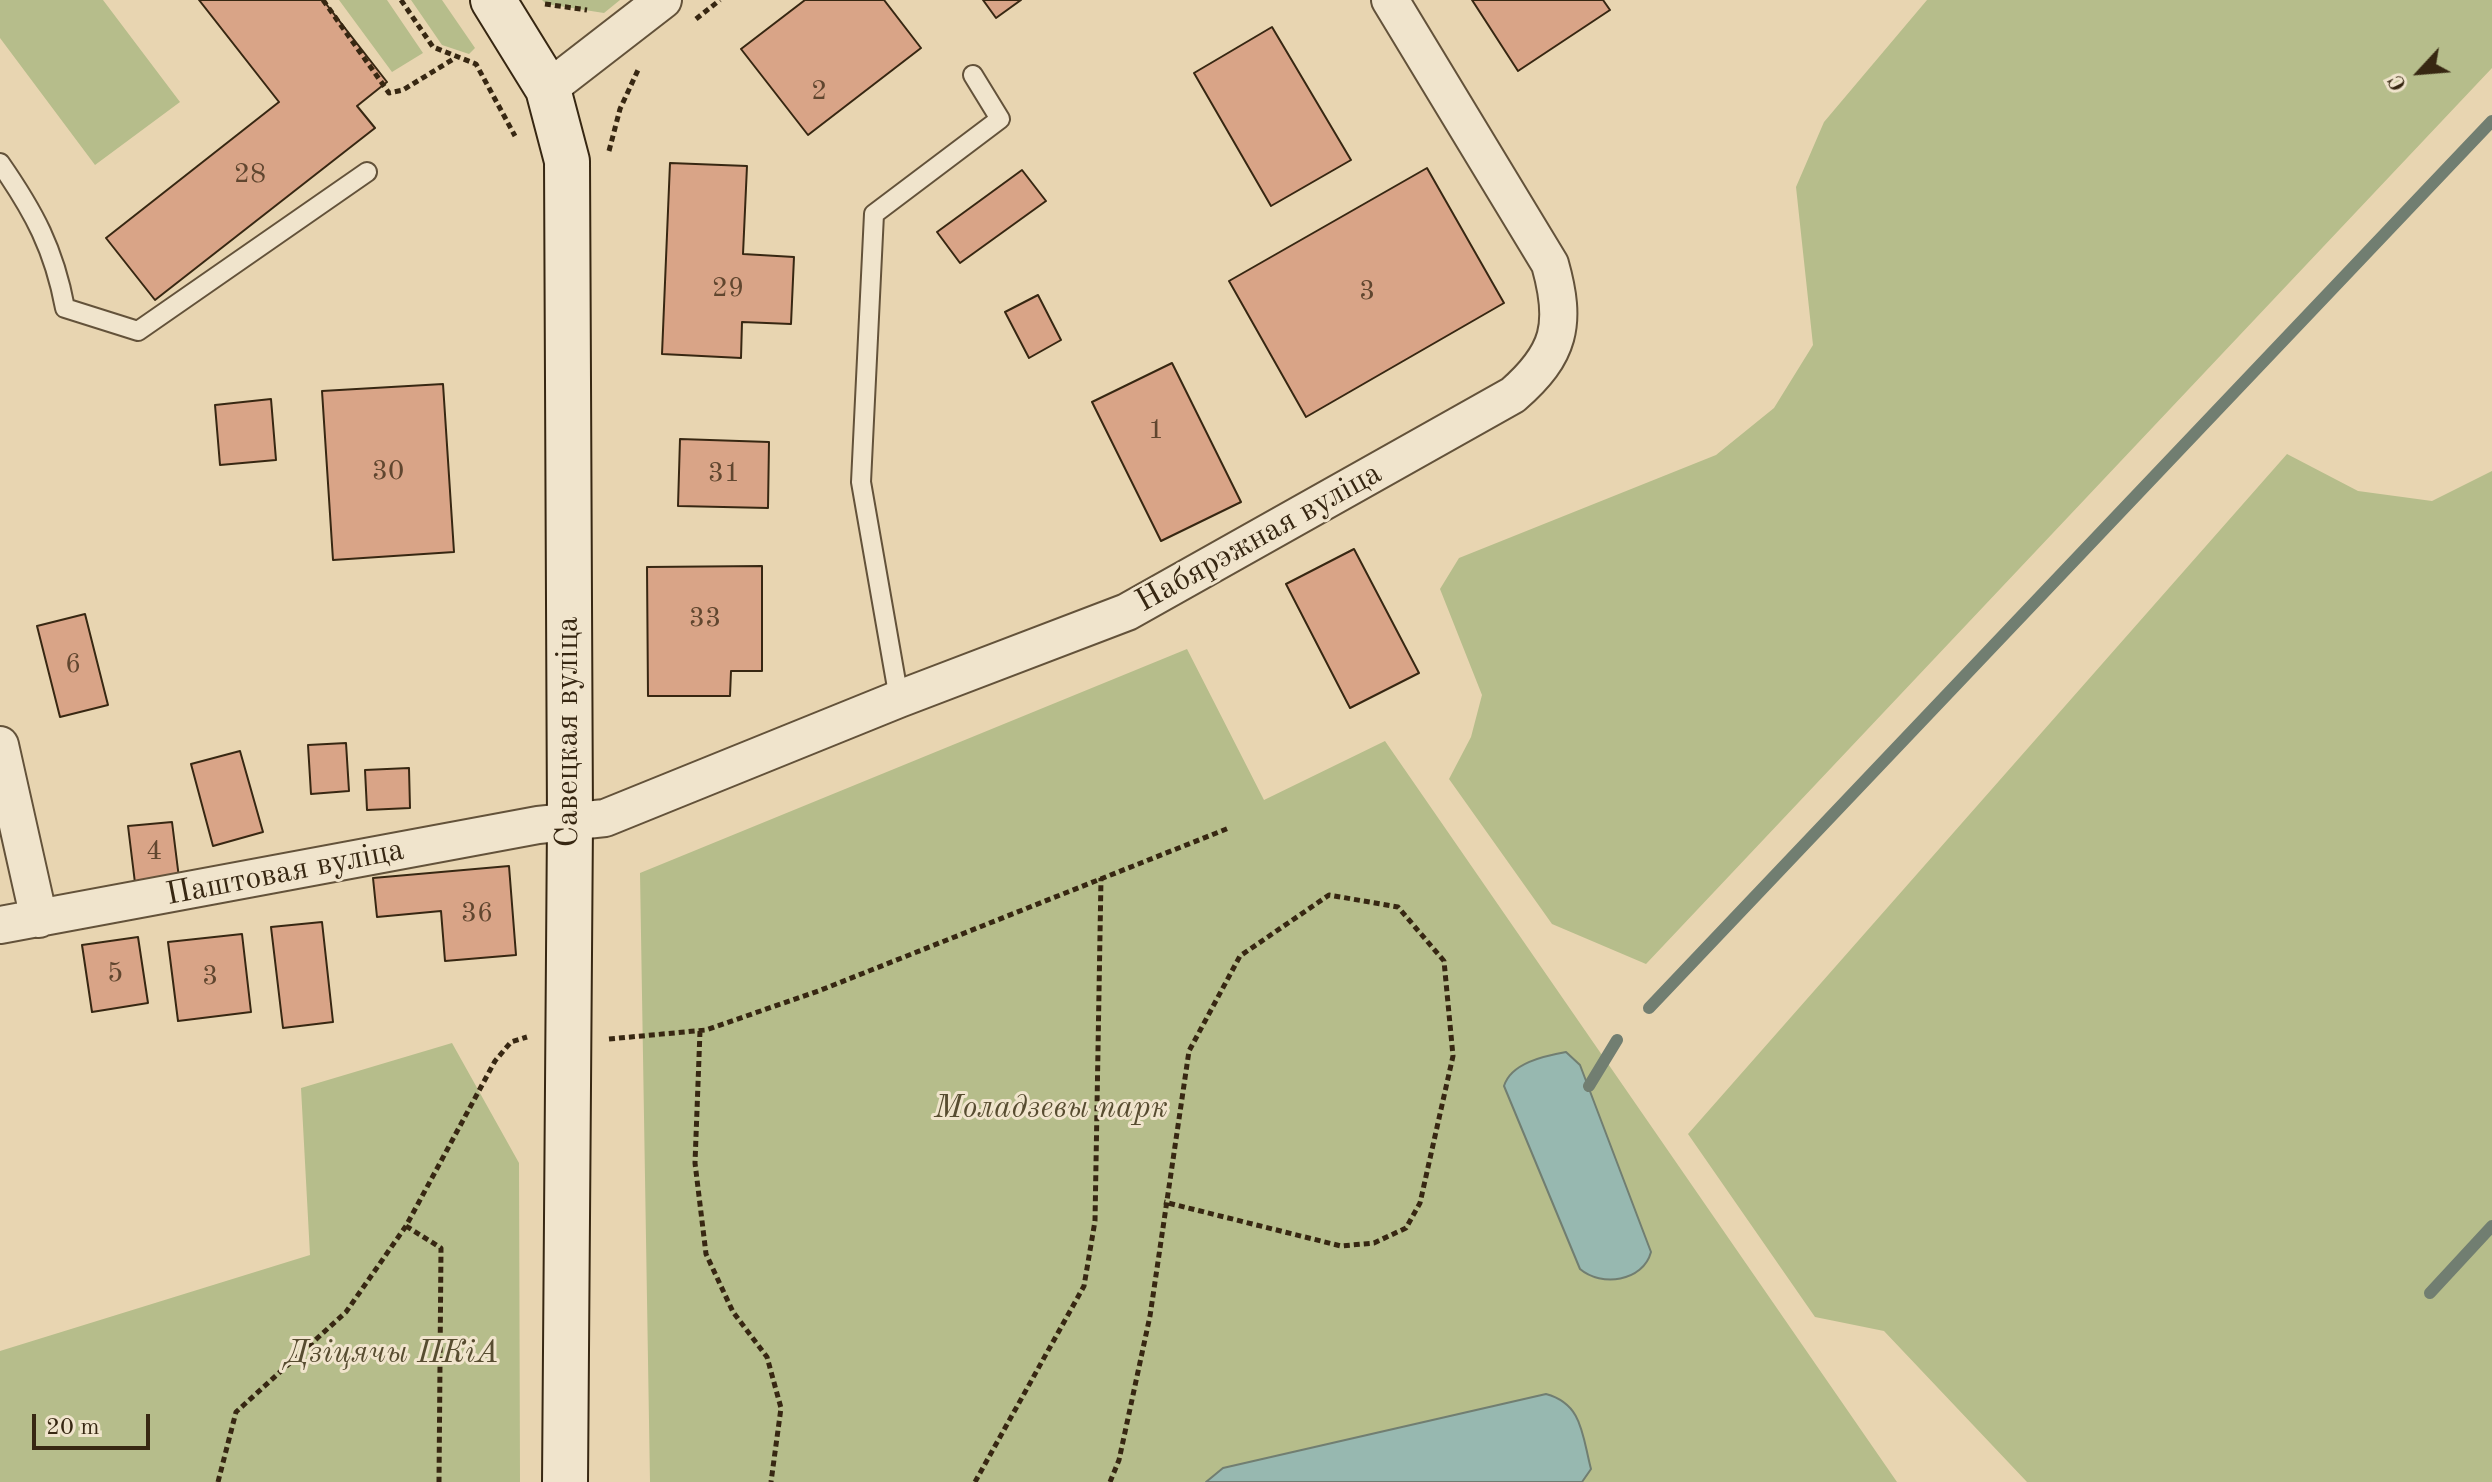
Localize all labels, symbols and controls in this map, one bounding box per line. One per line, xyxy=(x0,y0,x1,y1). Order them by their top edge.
north arrow xyxy=(2380,32,2460,112)
text: С xyxy=(2385,71,2412,94)
house number: 2 xyxy=(811,75,827,109)
house number: 28 xyxy=(234,158,266,192)
house number: 29 xyxy=(712,272,744,306)
house number: 3 xyxy=(1359,275,1375,309)
house number: 1 xyxy=(1148,414,1164,448)
house number: 30 xyxy=(372,455,404,489)
street label: Набярэжная вуліца xyxy=(1129,455,1389,621)
house number: 31 xyxy=(708,457,740,491)
house number: 33 xyxy=(689,602,721,636)
street label: Савецкая вуліца xyxy=(550,617,588,847)
house number: 6 xyxy=(65,648,81,682)
street label: Паштовая вуліца xyxy=(163,831,407,915)
house number: 4 xyxy=(146,835,162,869)
house number: 36 xyxy=(461,897,493,931)
house number: 5 xyxy=(107,957,123,991)
house number: 3 xyxy=(202,960,218,994)
park label: Моладзевы парк xyxy=(934,1090,1168,1128)
park label: Дзіцячы ПКіА xyxy=(285,1335,499,1373)
scale bar xyxy=(36,1398,154,1448)
text: 20 m xyxy=(46,1416,100,1440)

